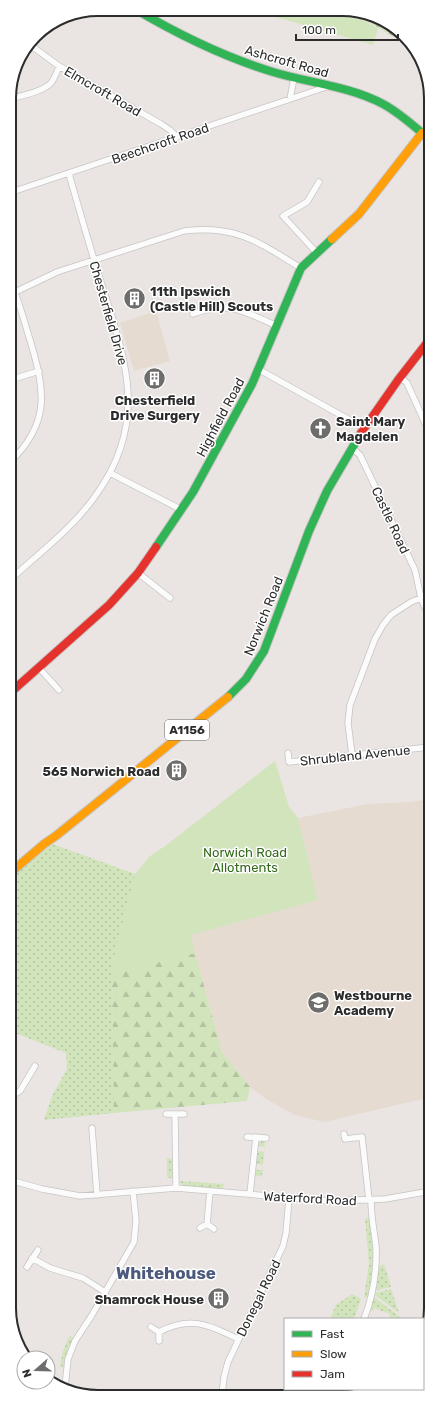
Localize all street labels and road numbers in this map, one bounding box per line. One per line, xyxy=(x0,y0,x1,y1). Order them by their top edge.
street label: Ashcroft Road xyxy=(243,42,331,81)
street label: Elmcroft Road xyxy=(62,63,144,119)
street label: Beechcroft Road xyxy=(110,120,211,167)
street label: Chesterfield Drive xyxy=(86,259,131,367)
street label: Highfield Road xyxy=(193,375,248,460)
street label: Castle Road xyxy=(369,484,413,556)
street label: Norwich Road xyxy=(241,574,286,658)
road number: A1156 xyxy=(165,720,209,740)
street label: Shrubland Avenue xyxy=(299,742,411,769)
street label: Waterford Road xyxy=(263,1189,357,1208)
street label: Donegal Road xyxy=(233,1257,284,1340)

